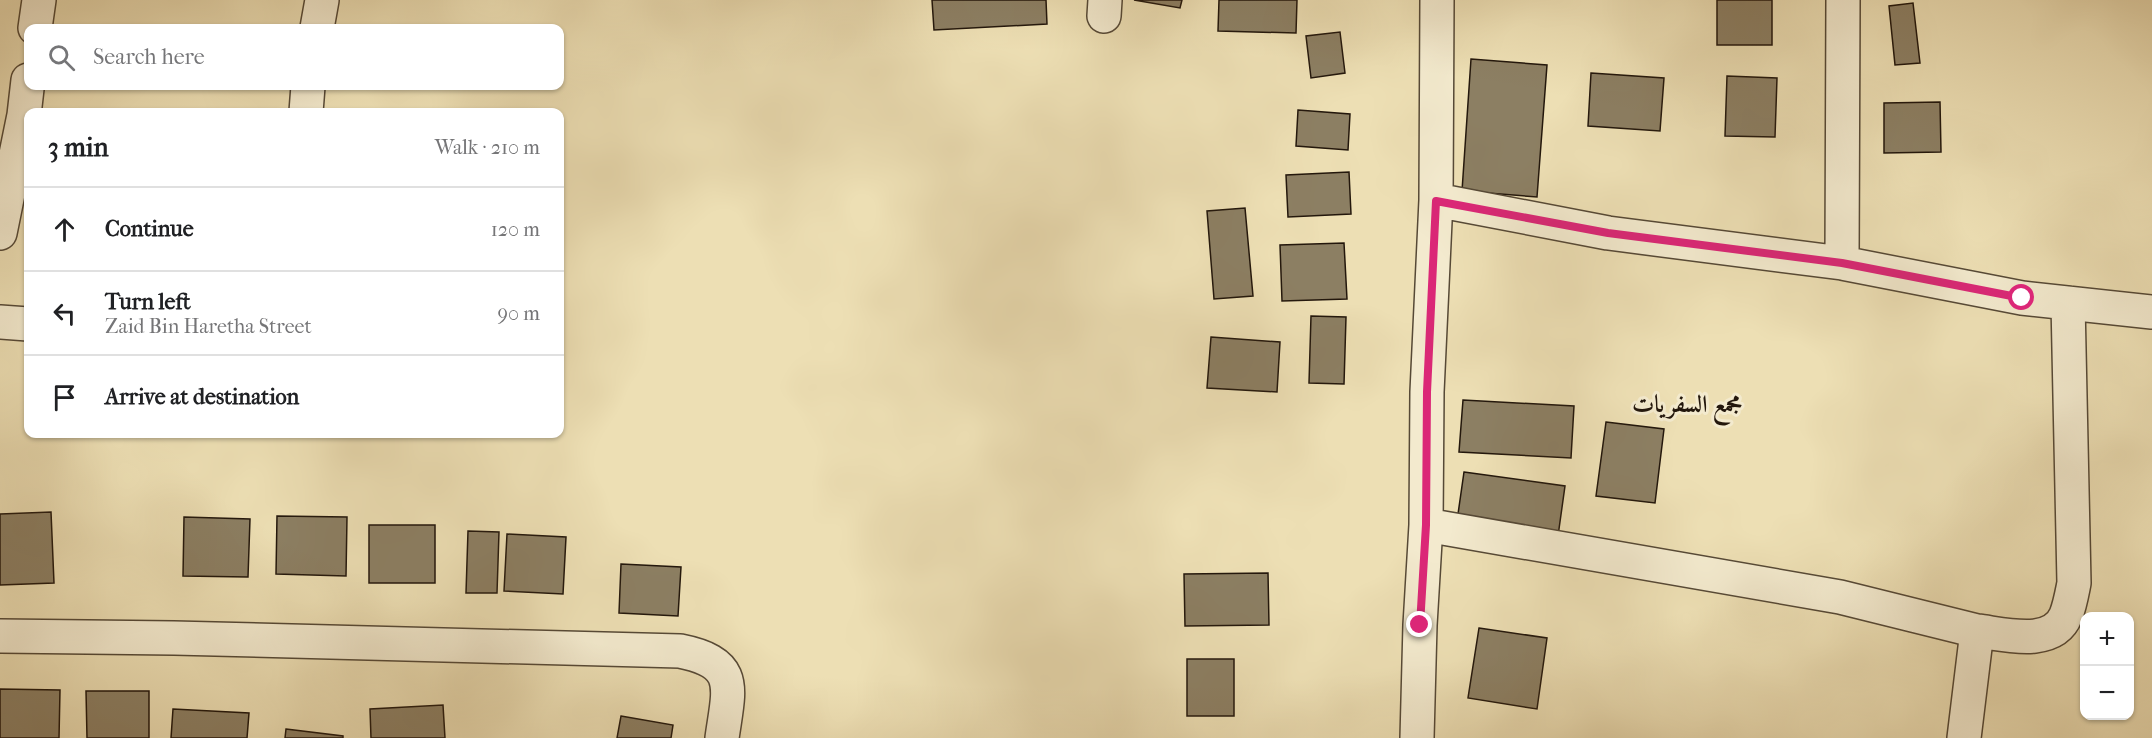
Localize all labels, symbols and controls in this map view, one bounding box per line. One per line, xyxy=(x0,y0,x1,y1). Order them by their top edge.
search box xyxy=(24,24,564,90)
icon: search xyxy=(45,41,78,74)
text: Search here xyxy=(93,44,205,70)
text: 3 min xyxy=(48,132,109,163)
text: Walk · 210 m xyxy=(435,136,540,159)
icon: ahead xyxy=(48,213,81,246)
text: Continue xyxy=(105,216,194,242)
text: 120 m xyxy=(491,218,540,241)
route start xyxy=(2008,284,2034,310)
text: Turn left xyxy=(105,289,191,315)
icon: left xyxy=(48,297,81,330)
text: 90 m xyxy=(498,302,540,325)
text: Zaid Bin Haretha Street xyxy=(105,315,312,338)
icon: arrive xyxy=(48,381,81,414)
text: Arrive at destination xyxy=(105,384,299,410)
district label: مجمع السفريات xyxy=(1632,390,1742,426)
route end xyxy=(1406,611,1432,637)
map controls xyxy=(2080,612,2134,720)
button: + xyxy=(2080,612,2134,666)
button: − xyxy=(2080,666,2134,720)

